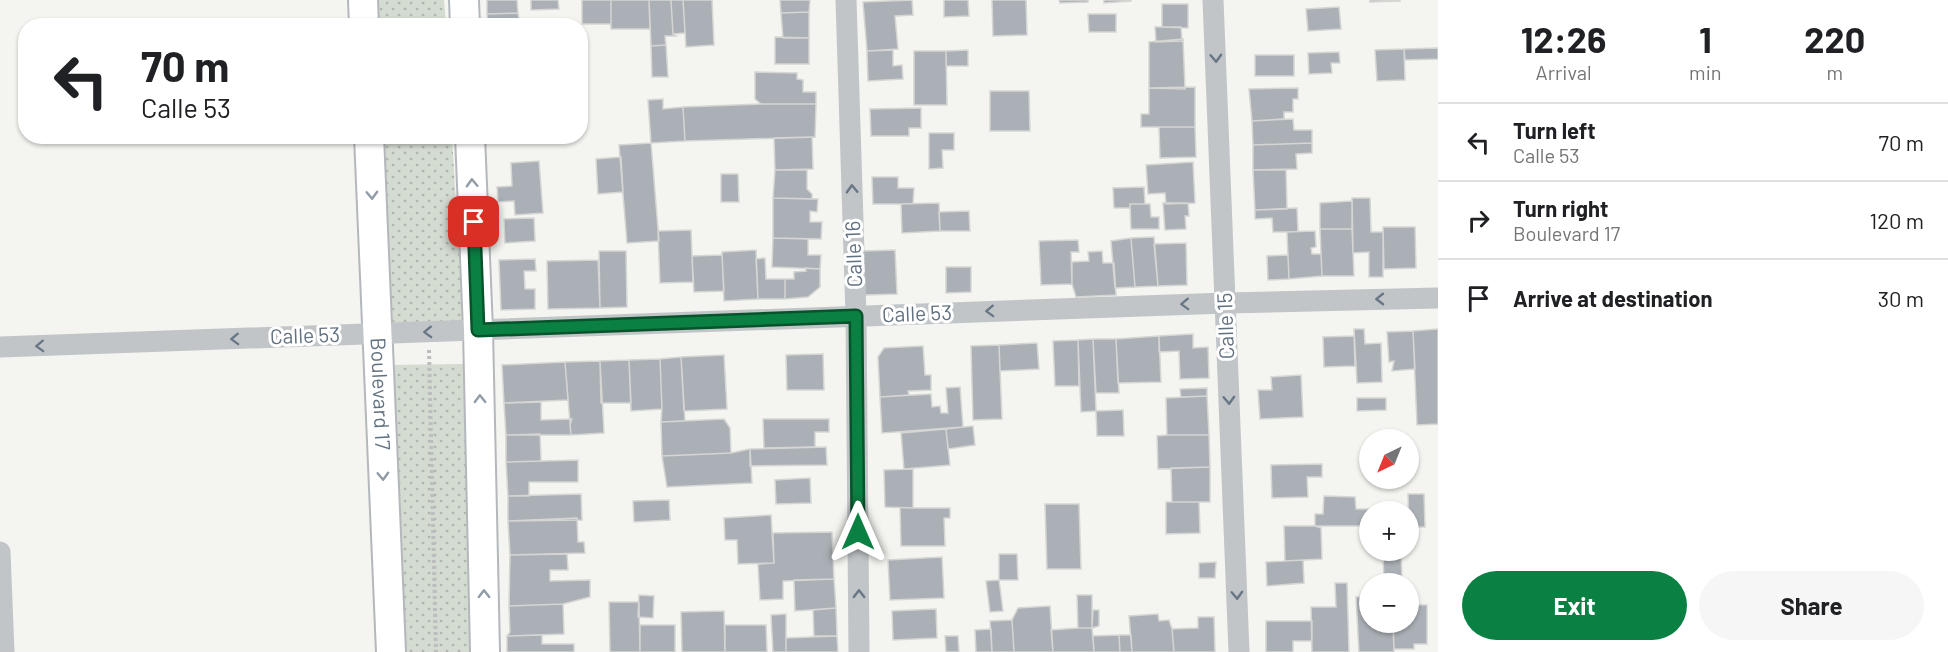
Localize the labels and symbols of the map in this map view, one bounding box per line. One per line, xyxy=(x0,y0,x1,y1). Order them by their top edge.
one-way arrow xyxy=(1209,54,1222,63)
one-way arrow xyxy=(466,178,479,187)
one-way arrow xyxy=(846,184,858,193)
one-way arrow xyxy=(365,190,378,199)
pin xyxy=(448,196,499,247)
street label: Calle 16 xyxy=(839,220,866,288)
street label: Calle 15 xyxy=(1211,292,1238,360)
one-way arrow xyxy=(1375,293,1384,306)
one-way arrow xyxy=(1180,298,1189,311)
street label: Calle 53 xyxy=(882,299,952,326)
one-way arrow xyxy=(985,305,994,318)
street label: Calle 53 xyxy=(270,321,340,348)
one-way arrow xyxy=(423,325,432,338)
one-way arrow xyxy=(231,332,240,345)
street label: Boulevard 17 xyxy=(367,337,396,451)
one-way arrow xyxy=(36,339,45,352)
one-way arrow xyxy=(474,394,486,403)
one-way arrow xyxy=(1223,396,1236,405)
north arrow xyxy=(1359,429,1419,489)
one-way arrow xyxy=(377,471,390,480)
position arrow xyxy=(826,500,890,564)
one-way arrow xyxy=(477,589,490,598)
one-way arrow xyxy=(853,589,865,598)
one-way arrow xyxy=(1231,591,1243,600)

